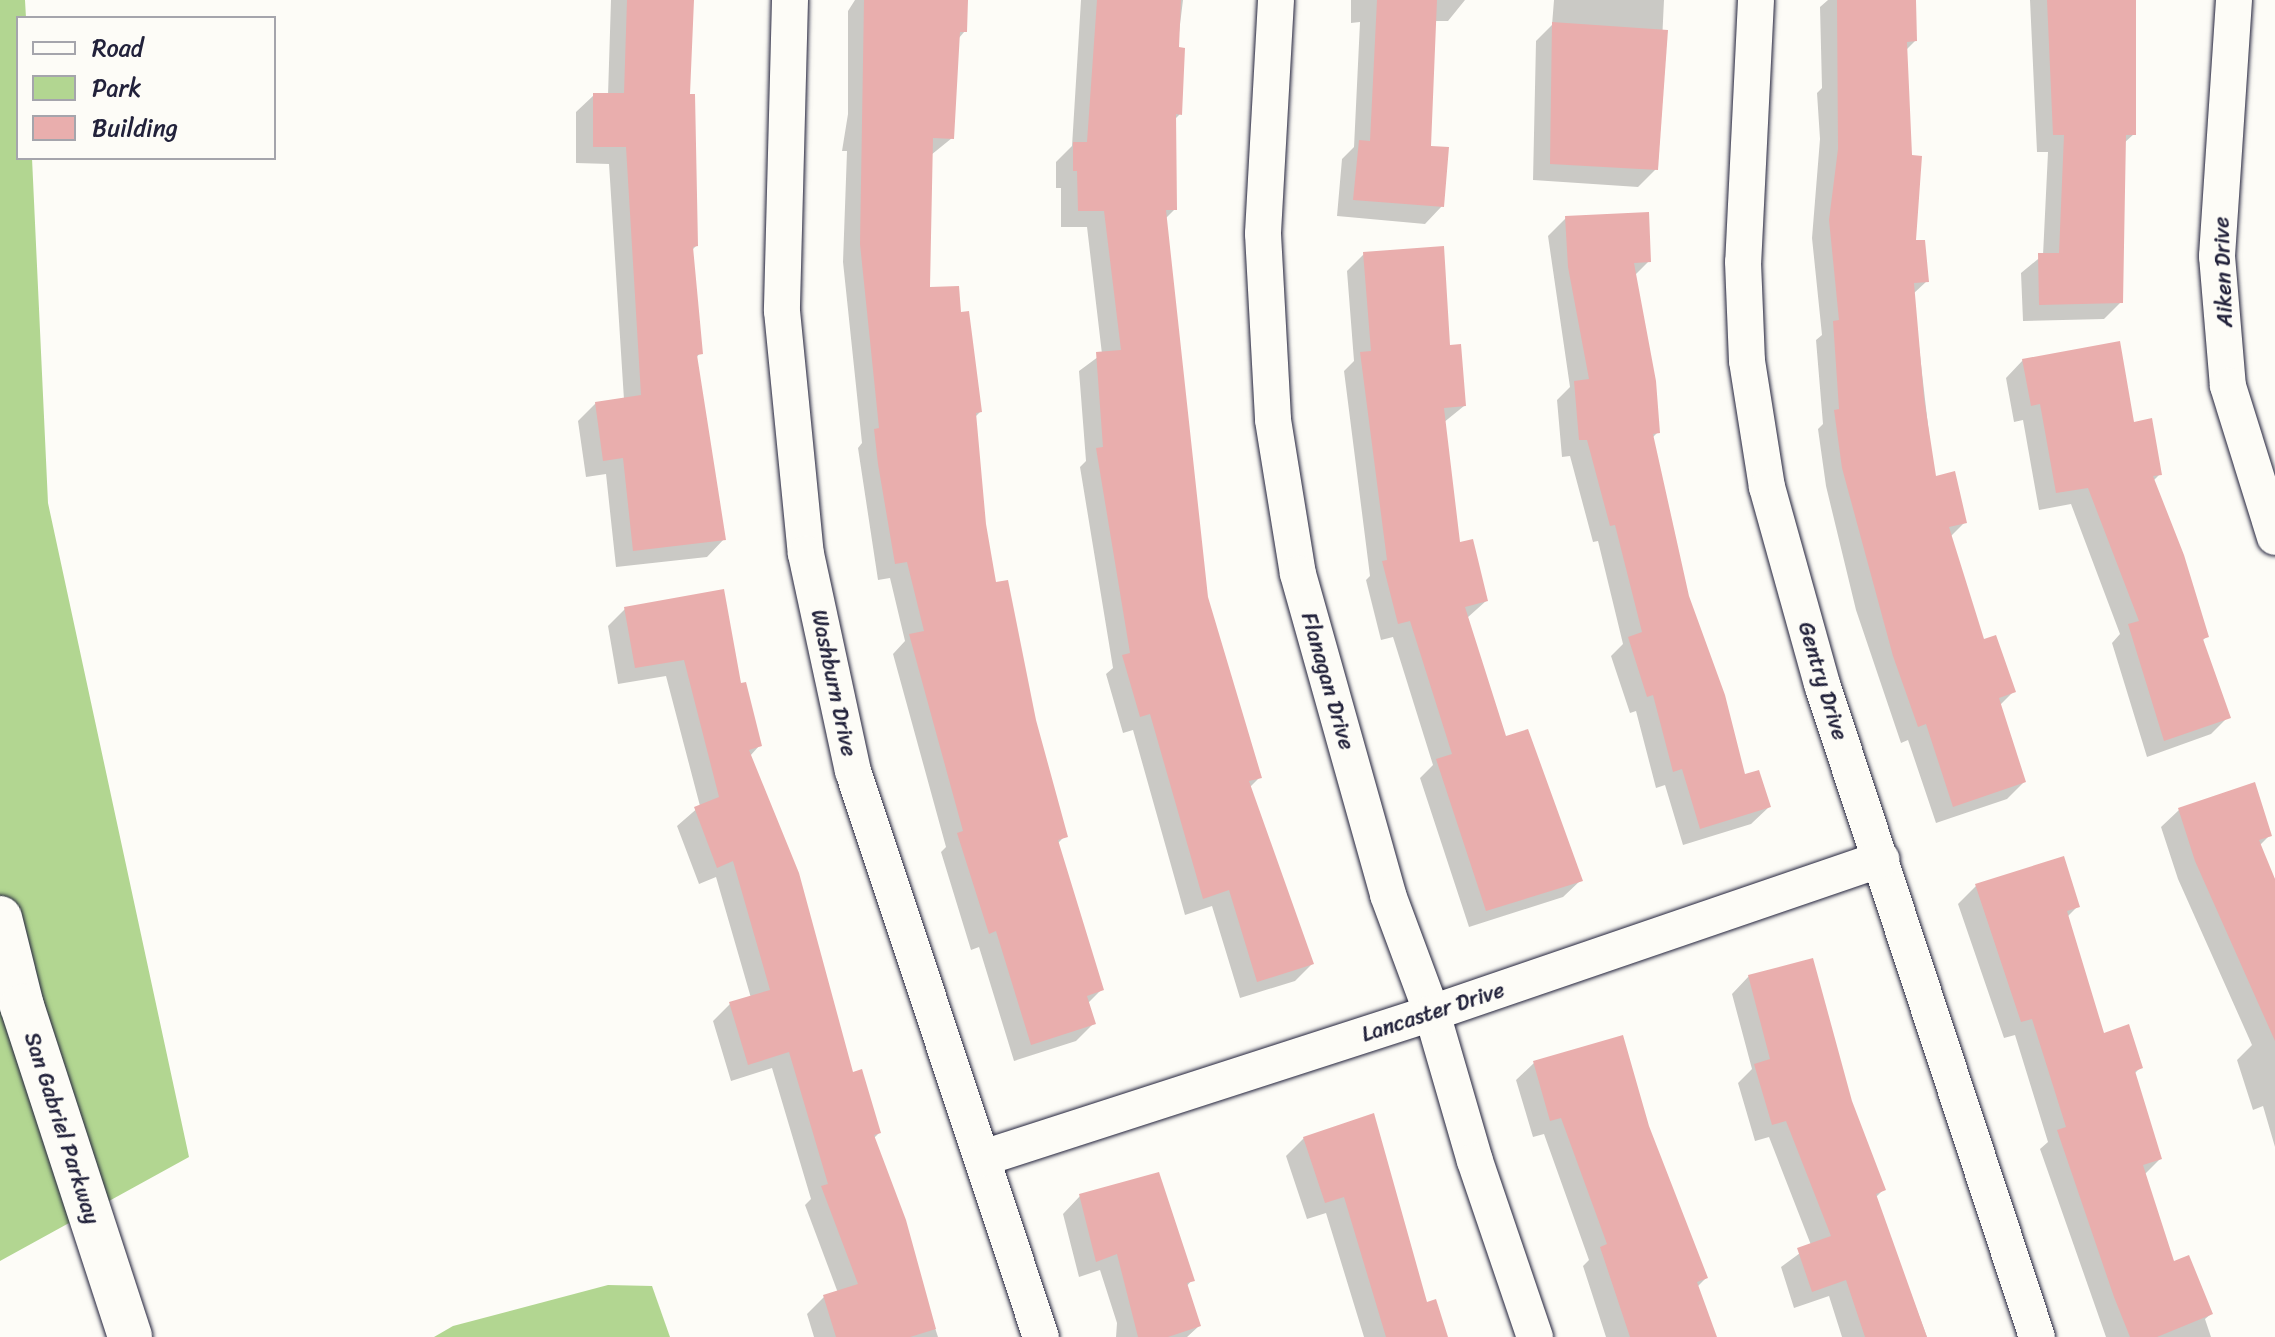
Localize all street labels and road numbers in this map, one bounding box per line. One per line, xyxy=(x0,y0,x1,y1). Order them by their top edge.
street label: Aiken Drive xyxy=(2208,216,2238,328)
street label: Washburn Drive xyxy=(806,607,862,759)
street label: Flanagan Drive xyxy=(1296,609,1360,753)
street label: Gentry Drive xyxy=(1792,619,1854,743)
street label: Lancaster Drive xyxy=(1358,976,1508,1048)
street label: San Gabriel Parkway xyxy=(19,1029,105,1227)

